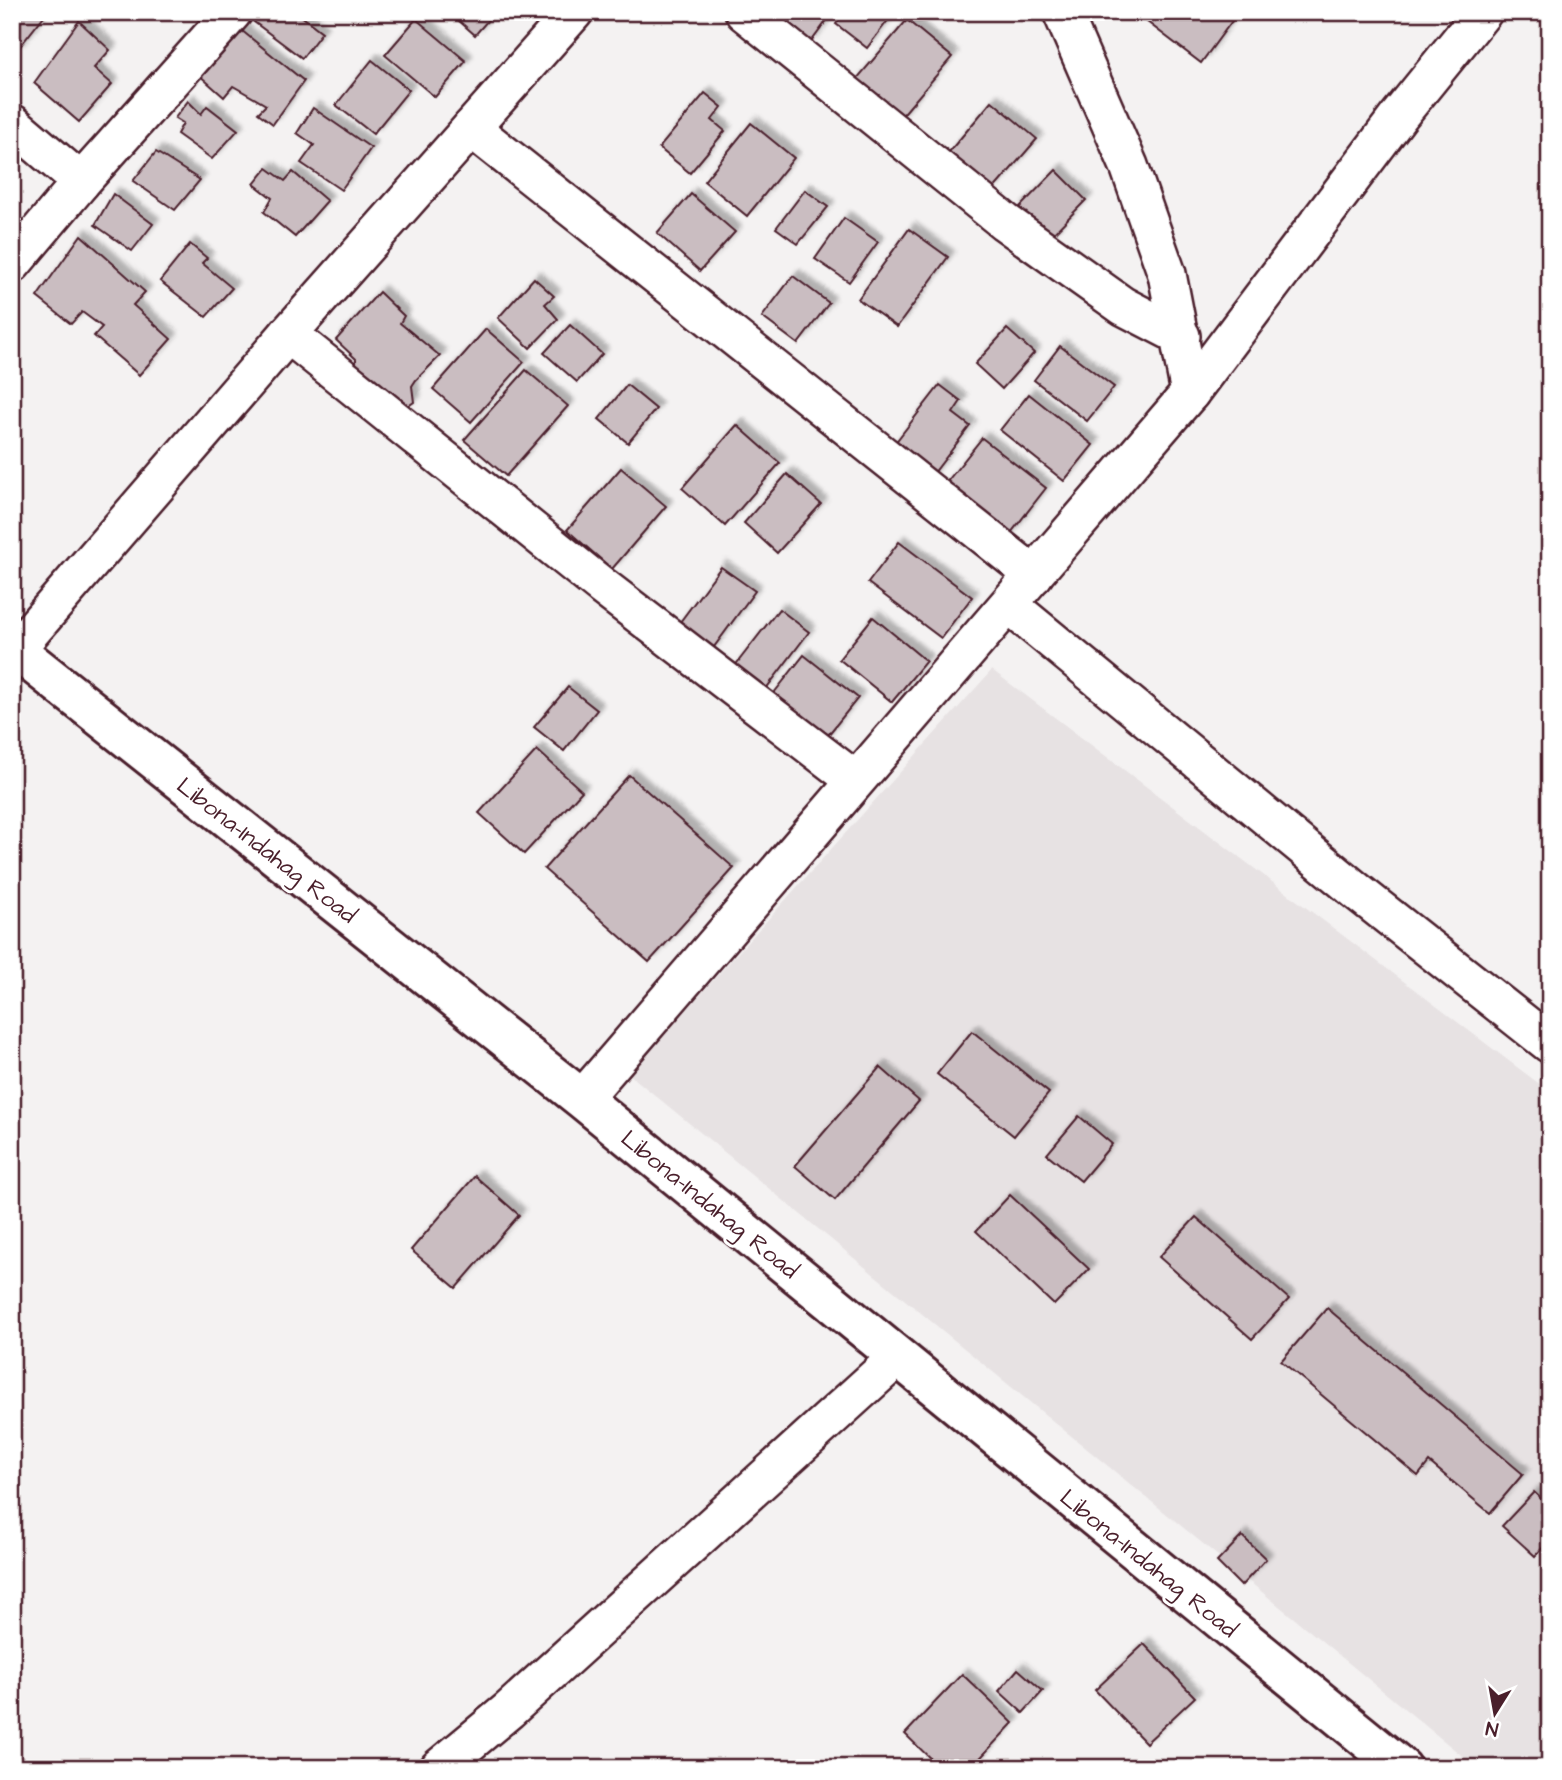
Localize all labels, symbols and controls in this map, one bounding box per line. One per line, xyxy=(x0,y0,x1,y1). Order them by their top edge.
street label: Libona-Indahag Road xyxy=(169,770,364,933)
street label: Libona-Indahag Road xyxy=(612,1122,806,1288)
street label: Libona-Indahag Road xyxy=(1051,1481,1245,1647)
north arrow xyxy=(1460,1678,1530,1748)
text: N xyxy=(1484,1714,1500,1743)

